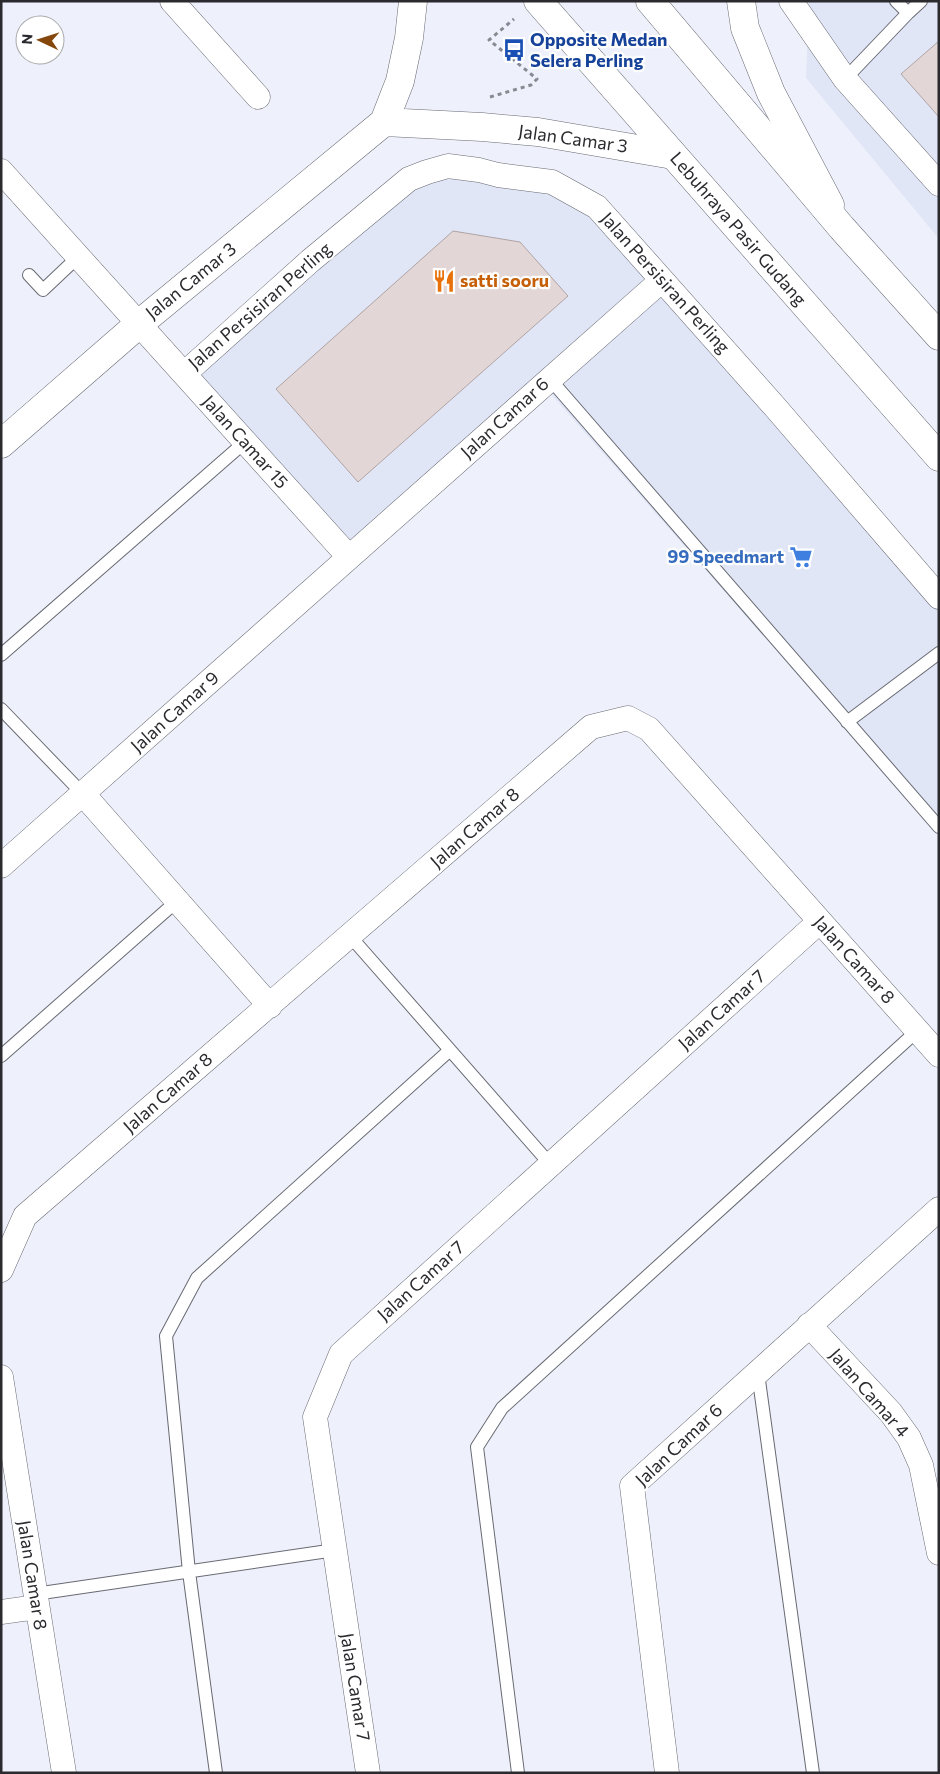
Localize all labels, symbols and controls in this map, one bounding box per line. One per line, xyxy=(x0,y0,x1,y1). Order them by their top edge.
north arrow xyxy=(15,15,65,65)
place label: Opposite Medan Selera Perling xyxy=(530,28,668,71)
text: N xyxy=(18,33,35,45)
bus stop icon: Opposite Medan Selera Perling xyxy=(501,37,527,63)
street label: Jalan Camar 3 xyxy=(517,119,629,157)
street label: Lebuhraya Pasir Gudang xyxy=(666,147,812,310)
street label: Jalan Persisiran Perling xyxy=(596,207,735,358)
street label: Jalan Camar 3 xyxy=(141,237,240,323)
street label: Jalan Persisiran Perling xyxy=(183,237,336,373)
restaurant icon: satti sooru xyxy=(431,268,457,294)
place label: satti sooru xyxy=(460,269,549,291)
street label: Jalan Camar 6 xyxy=(456,372,553,463)
street label: Jalan Camar 15 xyxy=(198,390,293,493)
supermarket icon: 99 Speedmart xyxy=(788,544,814,570)
place label: 99 Speedmart xyxy=(667,545,784,567)
street label: Jalan Camar 9 xyxy=(126,666,223,757)
street label: Jalan Camar 8 xyxy=(425,783,523,872)
street label: Jalan Camar 8 xyxy=(809,911,900,1008)
street label: Jalan Camar 7 xyxy=(673,964,769,1054)
street label: Jalan Camar 8 xyxy=(118,1048,216,1137)
street label: Jalan Camar 7 xyxy=(372,1235,468,1325)
street label: Jalan Camar 4 xyxy=(825,1343,915,1441)
street label: Jalan Camar 6 xyxy=(630,1398,726,1490)
street label: Jalan Camar 8 xyxy=(13,1518,53,1631)
street label: Jalan Camar 7 xyxy=(337,1631,375,1743)

